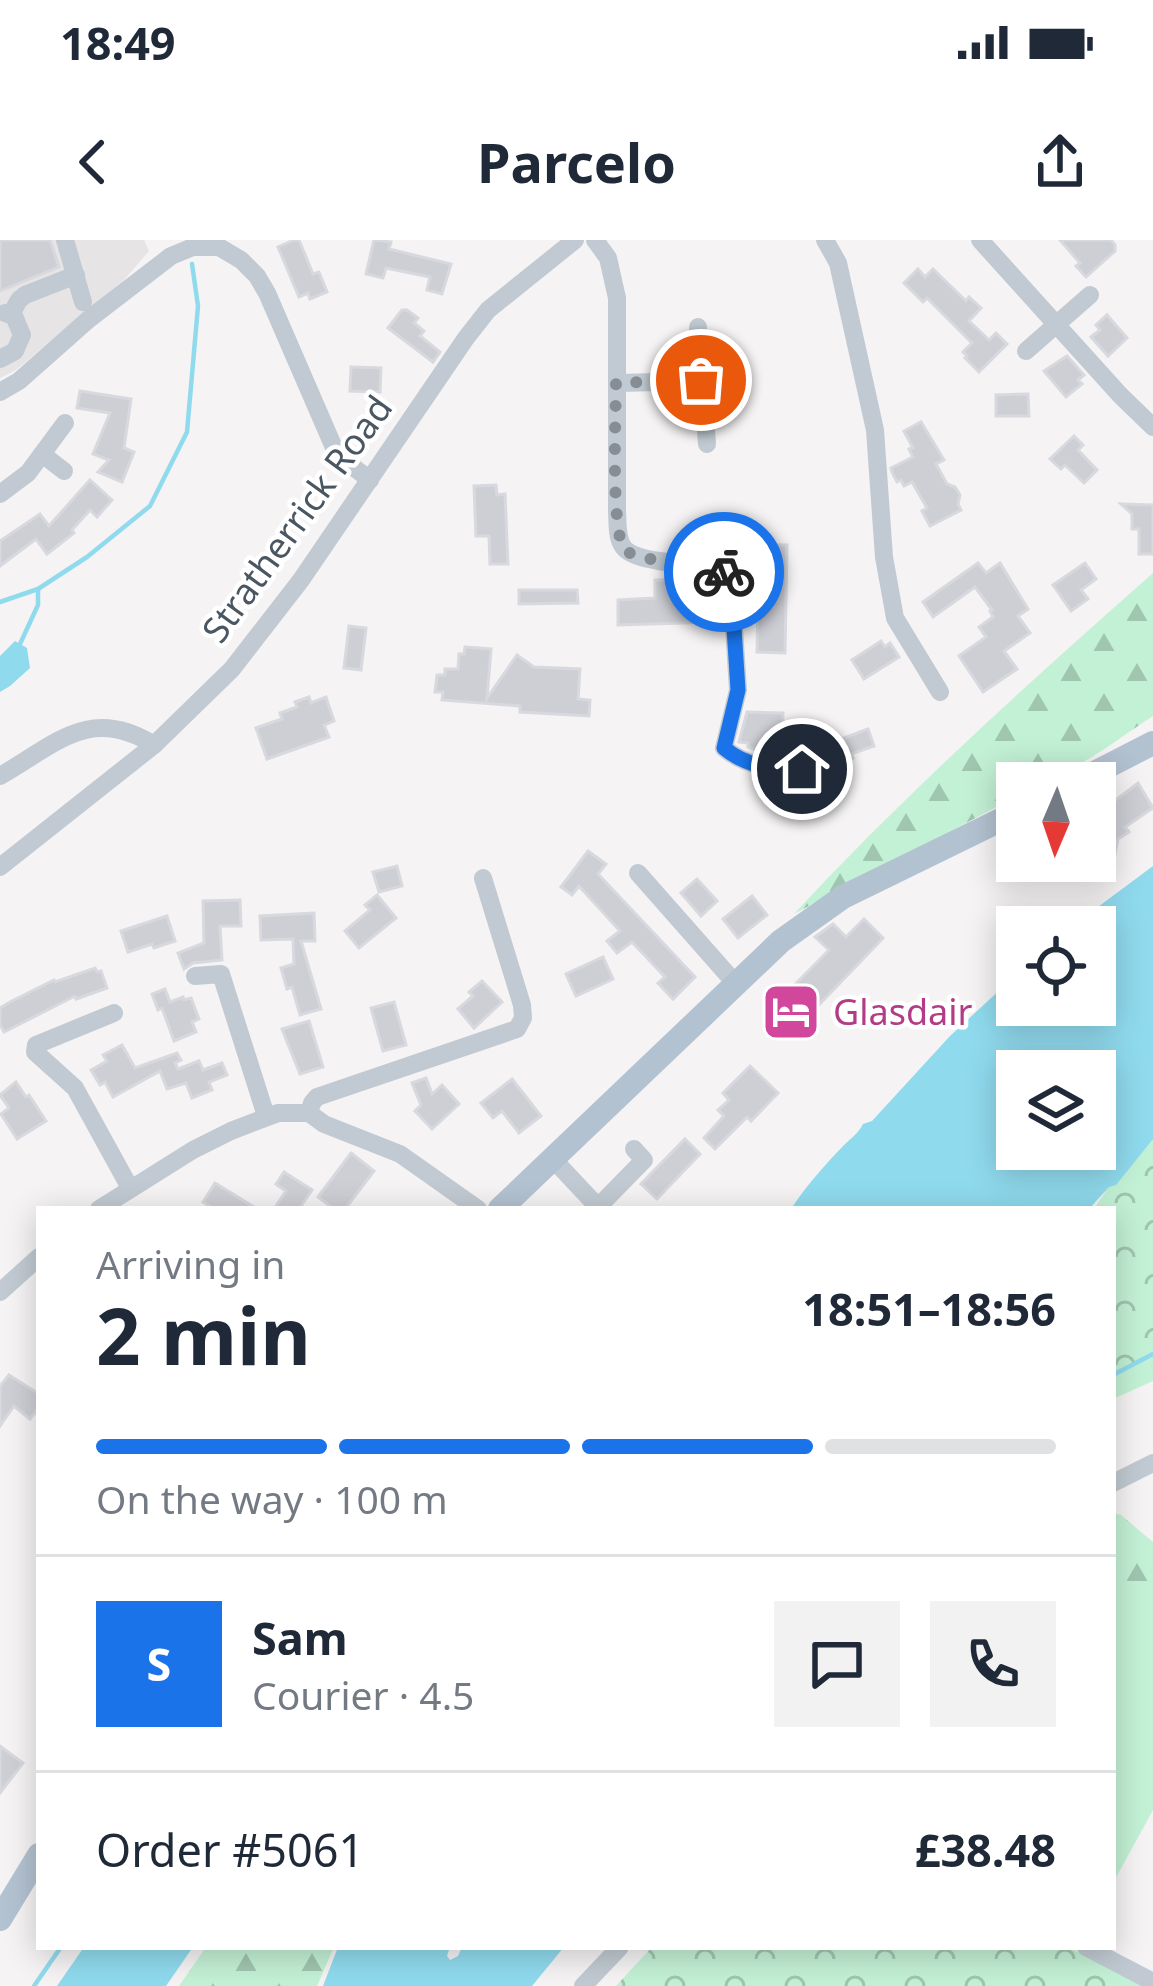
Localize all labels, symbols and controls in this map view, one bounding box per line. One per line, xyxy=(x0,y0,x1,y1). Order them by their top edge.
text: 18:49 xyxy=(60,12,176,73)
text: Parcelo xyxy=(477,125,676,199)
icon: back xyxy=(60,129,126,195)
icon: share xyxy=(1027,129,1093,195)
pin xyxy=(650,329,752,431)
icon: bag xyxy=(668,347,734,413)
street label: Stratherrick Road xyxy=(190,385,403,652)
courier xyxy=(664,512,784,632)
icon: bike xyxy=(691,539,757,605)
pin xyxy=(751,718,853,820)
icon: home xyxy=(769,736,835,802)
north arrow xyxy=(996,762,1116,882)
map controls xyxy=(996,762,1116,1170)
button: locate xyxy=(996,906,1116,1026)
hotel icon: Glasdair xyxy=(760,981,822,1043)
place label: Glasdair xyxy=(833,987,973,1036)
button: layers xyxy=(996,1050,1116,1170)
text: Arriving in xyxy=(96,1237,285,1290)
text: 18:51–18:56 xyxy=(802,1278,1056,1339)
text: 2 min xyxy=(96,1282,311,1388)
text: On the way · 100 m xyxy=(96,1472,448,1525)
button: chat xyxy=(774,1601,900,1727)
button: phone xyxy=(930,1601,1056,1727)
text: Sam xyxy=(252,1607,348,1668)
text: S xyxy=(147,1633,171,1694)
text: Courier · 4.5 xyxy=(252,1668,474,1721)
text: Order #5061 xyxy=(96,1819,364,1880)
text: £38.48 xyxy=(915,1819,1056,1880)

